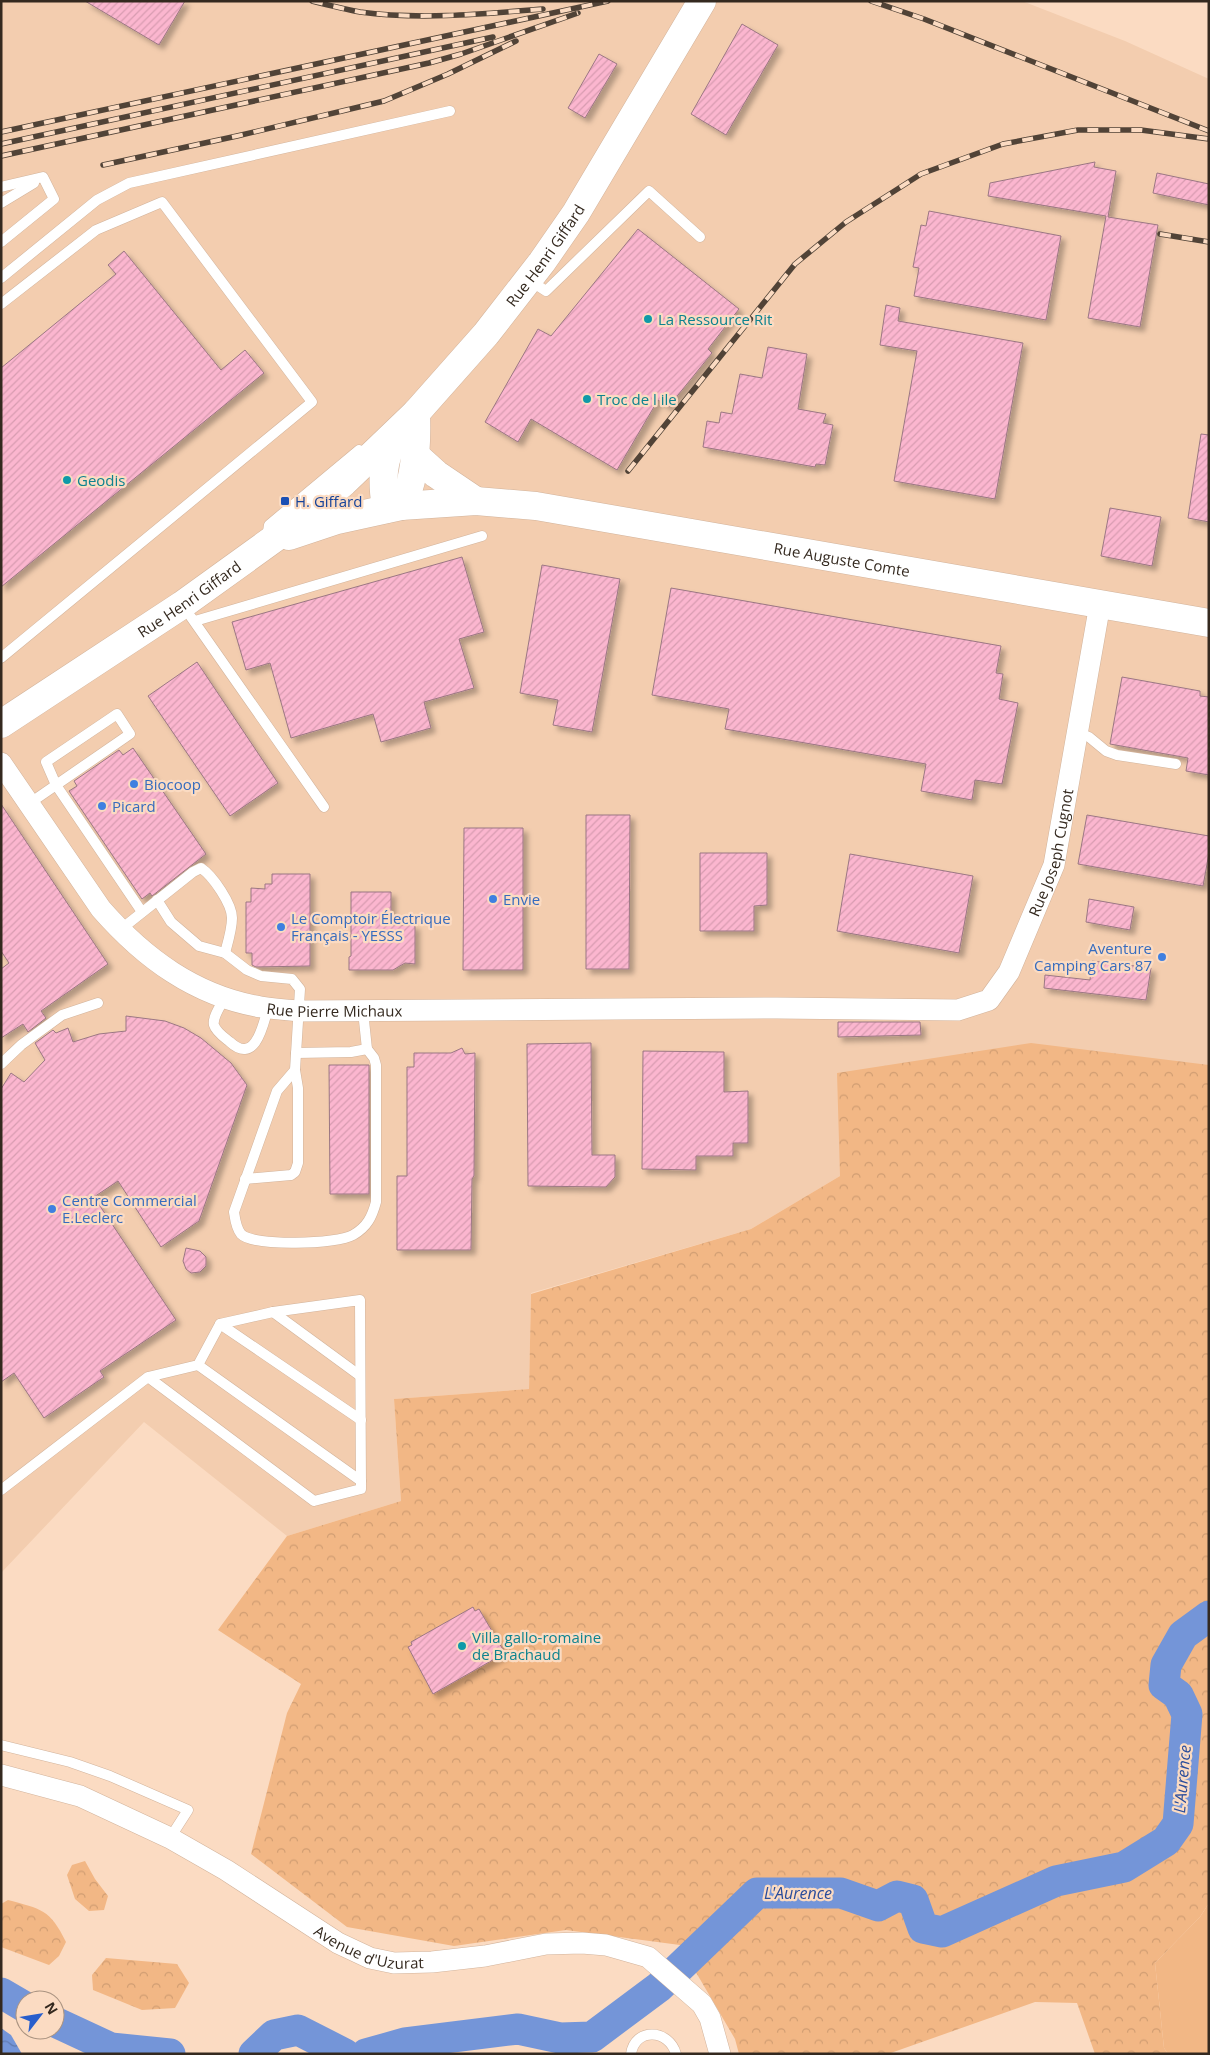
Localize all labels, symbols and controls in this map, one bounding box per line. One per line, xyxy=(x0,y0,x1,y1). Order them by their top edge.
street label: Rue Henri Giffard xyxy=(501,200,589,310)
place label: La Ressource Rit xyxy=(658,309,772,329)
marker: La Ressource Rit xyxy=(642,313,654,325)
place label: Troc de l ile xyxy=(597,389,677,409)
marker: Troc de l ile xyxy=(581,393,593,405)
place label: Geodis xyxy=(77,470,125,490)
marker: Geodis xyxy=(61,474,73,486)
place label: H. Giffard xyxy=(295,491,362,511)
marker: H. Giffard xyxy=(279,495,291,507)
street label: Rue Auguste Comte xyxy=(772,538,912,581)
street label: Rue Henri Giffard xyxy=(133,556,245,642)
place label: Biocoop xyxy=(144,774,201,794)
marker: Biocoop xyxy=(128,778,140,790)
street label: Rue Joseph Cugnot xyxy=(1024,787,1077,919)
place label: Picard xyxy=(112,796,156,816)
marker: Picard xyxy=(96,800,108,812)
place label: Envie xyxy=(503,889,540,909)
marker: Envie xyxy=(487,893,499,905)
place label: Le Comptoir Électrique Français - YESSS xyxy=(291,908,451,945)
marker: Le Comptoir Électrique Français - YESSS xyxy=(275,921,287,933)
place label: Aventure Camping Cars 87 xyxy=(1034,938,1152,975)
marker: Aventure Camping Cars 87 xyxy=(1156,951,1168,963)
street label: Rue Pierre Michaux xyxy=(265,998,402,1021)
place label: Centre Commercial E.Leclerc xyxy=(62,1190,197,1227)
marker: Centre Commercial E.Leclerc xyxy=(46,1203,58,1215)
place label: Villa gallo-romaine de Brachaud xyxy=(472,1627,601,1664)
marker: Villa gallo-romaine de Brachaud xyxy=(456,1640,468,1652)
water label: L'Aurence xyxy=(1168,1744,1196,1814)
water label: L'Aurence xyxy=(764,1882,832,1904)
street label: Avenue d'Uzurat xyxy=(311,1920,424,1973)
north arrow xyxy=(15,1990,65,2040)
text: N xyxy=(40,1998,63,2018)

